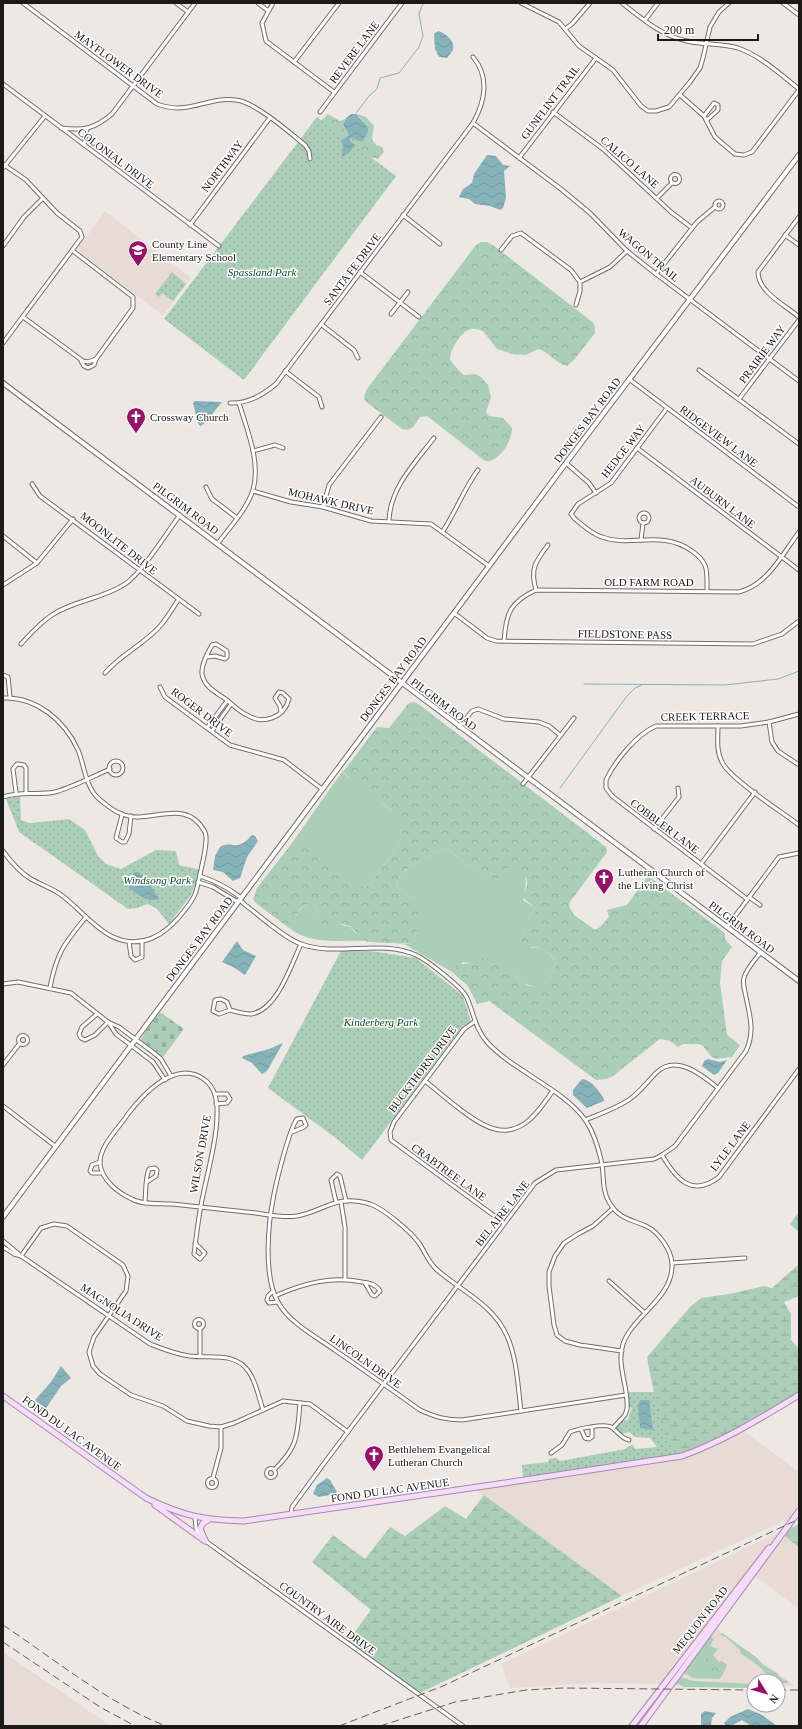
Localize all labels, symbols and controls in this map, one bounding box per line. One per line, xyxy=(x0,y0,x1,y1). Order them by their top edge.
scale bar xyxy=(658,16,758,42)
street label: REVERE LANE xyxy=(327,18,381,86)
text: 200 m xyxy=(664,23,695,37)
street label: MAYFLOWER DRIVE xyxy=(72,28,166,100)
street label: GUNFLINT TRAIL xyxy=(518,62,582,141)
street label: COLONIAL DRIVE xyxy=(76,125,157,191)
street label: CALICO LANE xyxy=(599,134,662,191)
street label: NORTHWAY xyxy=(199,138,245,194)
street label: WAGON TRAIL xyxy=(616,226,682,284)
street label: SANTA FE DRIVE xyxy=(321,230,383,307)
place label: County Line Elementary School xyxy=(152,238,236,263)
school or university icon: County Line Elementary School xyxy=(127,239,149,267)
park label: Spassland Park xyxy=(228,266,297,278)
street label: PRAIRIE WAY xyxy=(736,323,788,385)
street label: DONGES BAY ROAD xyxy=(551,375,623,465)
street label: RIDGEVIEW LANE xyxy=(678,403,760,469)
church icon: Crossway Church xyxy=(125,406,147,434)
place label: Crossway Church xyxy=(150,411,229,423)
street label: HEDGE WAY xyxy=(599,422,647,480)
street label: AUBURN LANE xyxy=(688,474,758,531)
street label: PILGRIM ROAD xyxy=(151,479,221,537)
street label: MOHAWK DRIVE xyxy=(287,485,375,517)
street label: MOONLITE DRIVE xyxy=(78,509,160,577)
street label: OLD FARM ROAD xyxy=(604,576,694,588)
street label: FIELDSTONE PASS xyxy=(578,627,672,641)
street label: DONGES BAY ROAD xyxy=(357,634,429,724)
street label: PILGRIM ROAD xyxy=(409,675,479,733)
street label: ROGER DRIVE xyxy=(169,685,235,739)
street label: CREEK TERRACE xyxy=(661,709,750,723)
street label: COBBLER LANE xyxy=(628,796,702,856)
place label: Lutheran Church of the Living Christ xyxy=(618,866,705,891)
church icon: Lutheran Church of the Living Christ xyxy=(593,867,615,895)
park label: Windsong Park xyxy=(123,874,192,886)
street label: DONGES BAY ROAD xyxy=(163,894,235,984)
street label: PILGRIM ROAD xyxy=(707,898,777,956)
park label: Kinderberg Park xyxy=(343,1016,419,1028)
street label: BUCKTHORN DRIVE xyxy=(386,1023,458,1114)
street label: WILSON DRIVE xyxy=(187,1114,213,1194)
street label: LYLE LANE xyxy=(707,1119,753,1173)
street label: CRABTREE LANE xyxy=(409,1141,489,1203)
street label: BEL AIRE LANE xyxy=(473,1177,532,1248)
street label: MAGNOLIA DRIVE xyxy=(79,1281,166,1343)
street label: LINCOLN DRIVE xyxy=(328,1332,404,1390)
street label: FOND DU LAC AVENUE xyxy=(20,1393,124,1473)
place label: Bethlehem Evangelical Lutheran Church xyxy=(388,1443,490,1468)
church icon: Bethlehem Evangelical Lutheran Church xyxy=(363,1444,385,1472)
street label: FOND DU LAC AVENUE xyxy=(330,1476,450,1504)
street label: COUNTRY AIRE DRIVE xyxy=(277,1579,379,1657)
street label: MEQUON ROAD xyxy=(670,1584,730,1656)
north arrow xyxy=(746,1673,786,1713)
text: N xyxy=(767,1692,781,1706)

